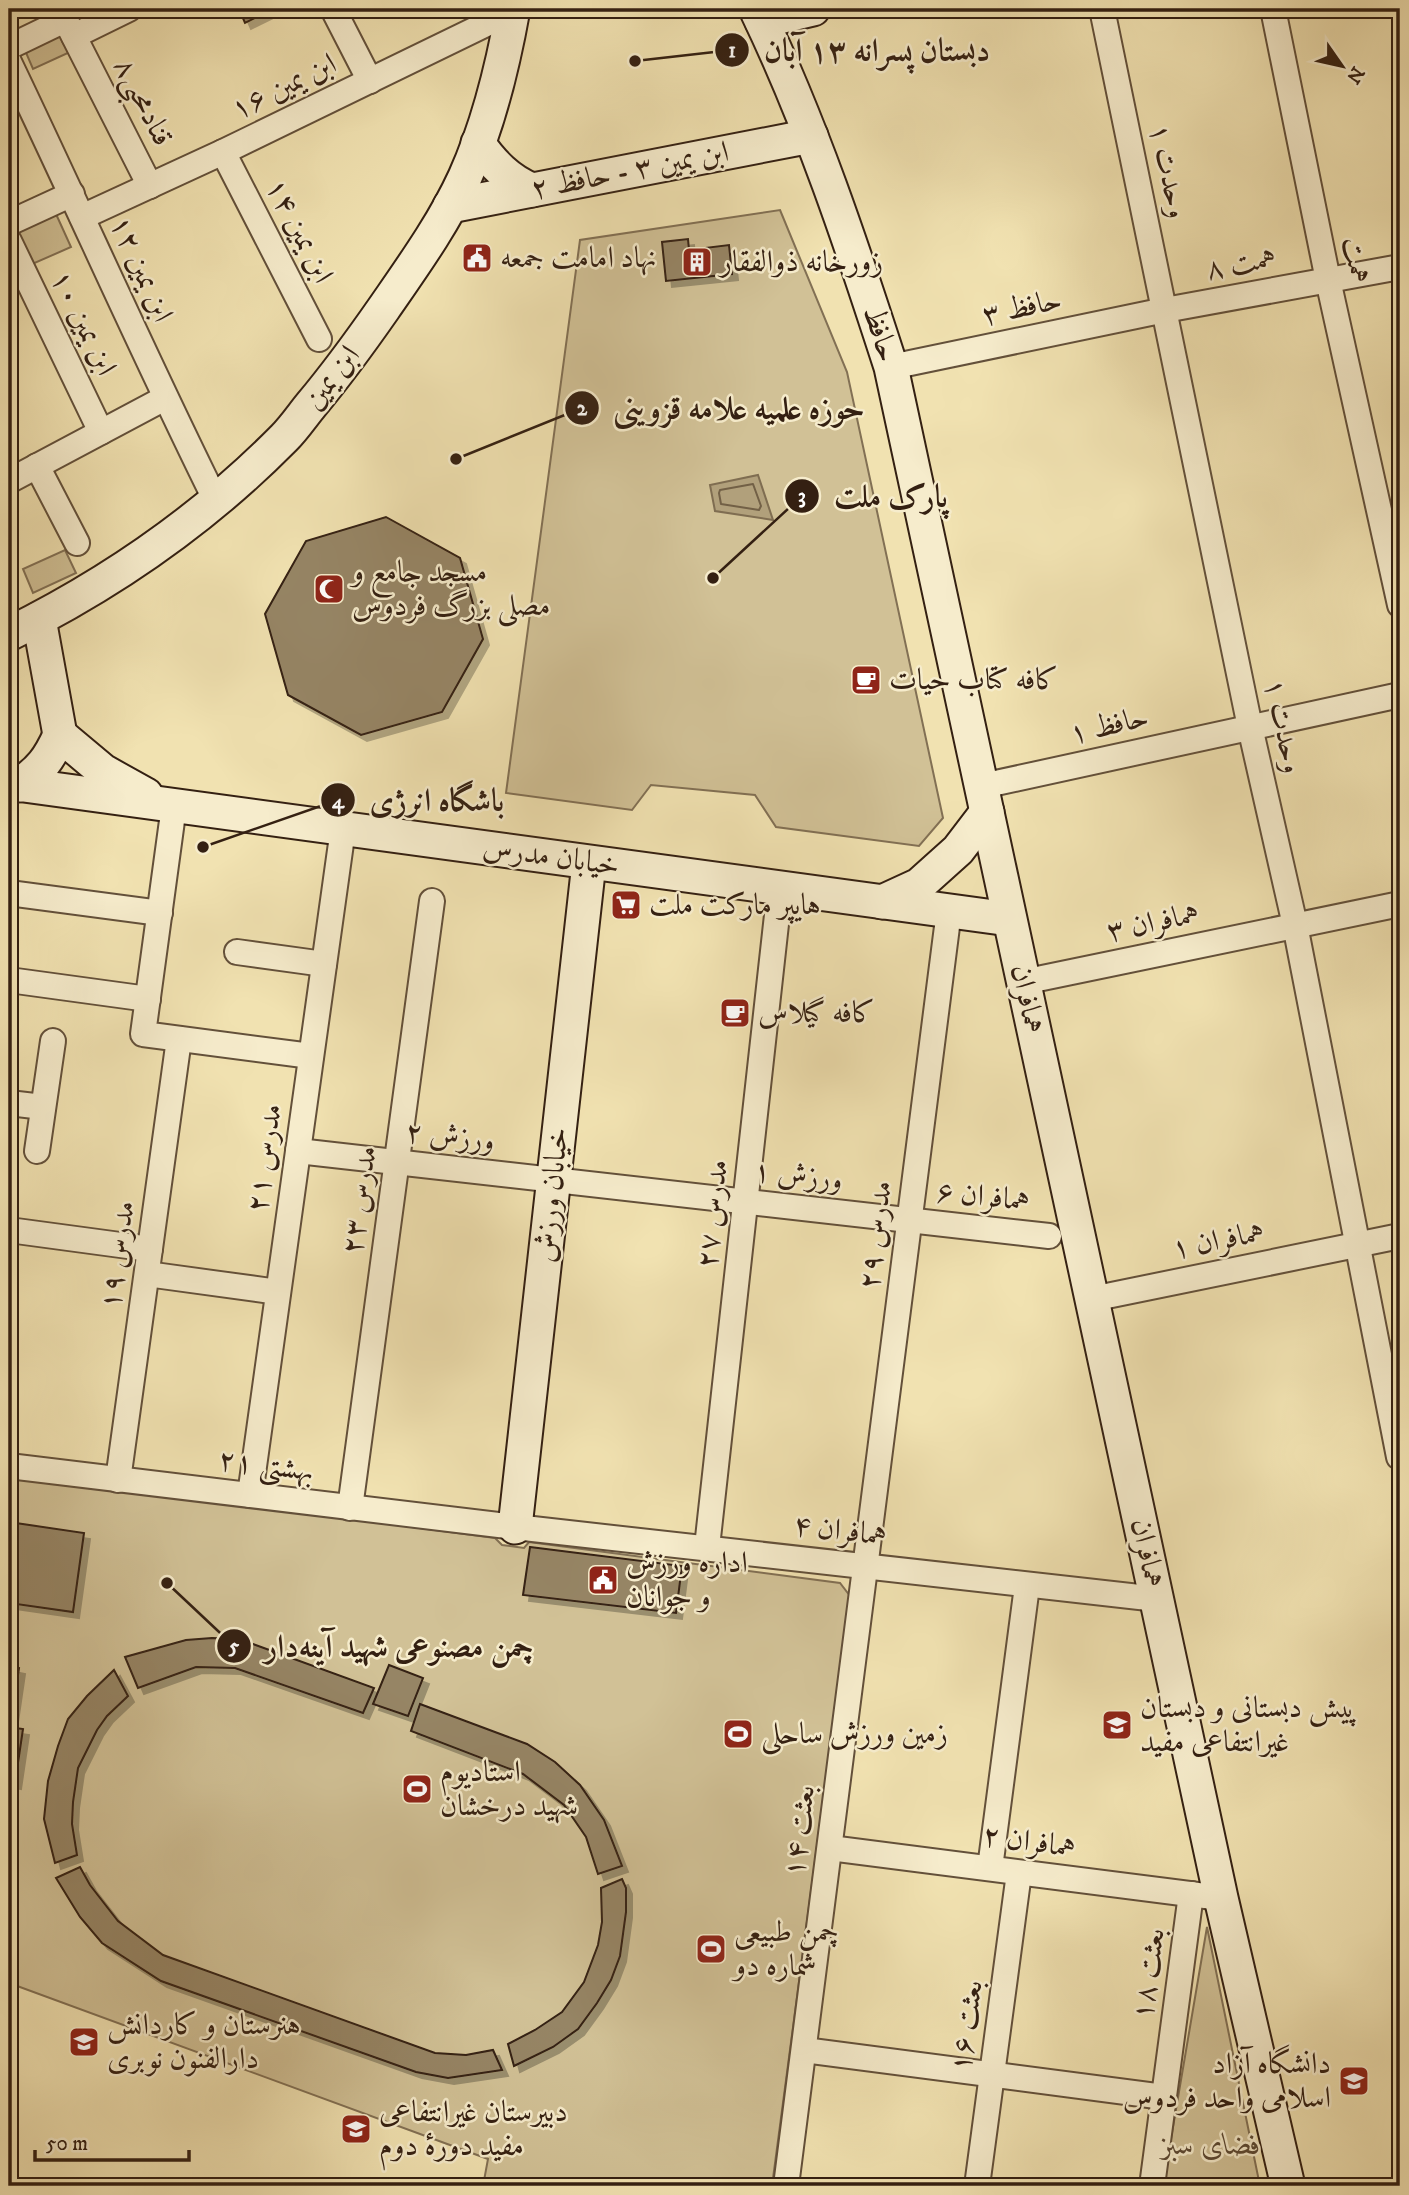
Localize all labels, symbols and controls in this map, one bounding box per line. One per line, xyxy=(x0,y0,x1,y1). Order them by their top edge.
callout: دبستان پسرانه ۱۳ آبان xyxy=(715,23,1004,76)
text: دبستان پسرانه ۱۳ آبان xyxy=(764,31,990,74)
north arrow xyxy=(1308,32,1378,102)
text: 1 xyxy=(728,38,736,64)
street label: ابن یمین ۱۶ xyxy=(225,46,343,128)
street label: قنادمحبی۸ xyxy=(102,52,181,154)
text: N xyxy=(1341,62,1369,88)
street label: وحدت ۱ xyxy=(1140,120,1196,222)
street label: ابن یمین ۳ - حافظ ۲ xyxy=(528,134,732,208)
street label: ابن یمین ۱۴ xyxy=(257,172,341,290)
street label: ابن یمین ۱۲ xyxy=(101,210,181,328)
street label: همت xyxy=(1333,233,1379,287)
street label: همت ۸ xyxy=(1203,239,1279,289)
place label: نهاد امامت جمعه xyxy=(500,240,657,277)
public building icon: نهاد امامت جمعه xyxy=(460,241,494,275)
place label: زورخانه ذوالفقار xyxy=(717,244,883,281)
building icon: زورخانه ذوالفقار xyxy=(680,245,714,279)
street label: ابن یمین ۱۰ xyxy=(42,264,124,382)
street label: حافظ ۳ xyxy=(979,282,1065,334)
street label: حافظ xyxy=(854,301,906,367)
street label: ابن یمین xyxy=(295,339,369,417)
callout: حوزه علمیه علامه قزوینی xyxy=(564,381,879,434)
text: حوزه علمیه علامه قزوینی xyxy=(613,390,865,430)
text: 2 xyxy=(577,396,588,422)
callout: پارک ملت xyxy=(785,469,962,522)
text: پارک ملت xyxy=(834,478,950,520)
text: 3 xyxy=(798,484,806,510)
place label: مسجد جامع و مصلی بزرگ فردوس xyxy=(349,554,550,627)
mosque icon: مسجد جامع و مصلی بزرگ فردوس xyxy=(312,572,346,606)
place label: کافه کتاب حیات xyxy=(889,662,1059,699)
cafe icon: کافه کتاب حیات xyxy=(849,663,883,697)
street label: وحدت ۱ xyxy=(1255,675,1311,777)
street label: حافظ ۱ xyxy=(1066,699,1152,753)
callout: باشگاه انرژی xyxy=(321,774,519,827)
text: باشگاه انرژی xyxy=(370,780,504,822)
text: 4 xyxy=(332,789,345,815)
street label: خیابان مدرس xyxy=(480,829,622,885)
place label: هایپر مارکت ملت xyxy=(649,887,821,924)
supermarket icon: هایپر مارکت ملت xyxy=(609,888,643,922)
street label: همافران ۳ xyxy=(1103,895,1203,951)
street label: همافران xyxy=(1002,961,1052,1037)
place label: کافه گیلاس xyxy=(758,995,875,1032)
cafe icon: کافه گیلاس xyxy=(718,996,752,1030)
street label: مدرس ۲۱ xyxy=(239,1101,291,1215)
street label: ورزش ۲ xyxy=(403,1114,497,1160)
street label: خیابان ورزش xyxy=(527,1126,577,1264)
street label: مدرس ۲۳ xyxy=(334,1143,386,1257)
street label: ورزش ۱ xyxy=(751,1153,845,1199)
street label: مدرس ۲۷ xyxy=(689,1158,737,1270)
street label: همافران ۶ xyxy=(934,1174,1032,1220)
street label: مدرس ۲۹ xyxy=(851,1179,901,1291)
street label: مدرس ۱۹ xyxy=(92,1198,144,1312)
street label: همافران ۱ xyxy=(1168,1214,1268,1268)
street label: بهشتی ۲۱ xyxy=(216,1442,316,1492)
street label: همافران ۴ xyxy=(791,1507,889,1555)
street label: همافران xyxy=(1122,1515,1172,1591)
place label: اداره ورزش و جوانان xyxy=(626,1545,748,1616)
public building icon: اداره ورزش و جوانان xyxy=(586,1563,620,1597)
callout: چمن مصنوعی شهید آینه‌دار xyxy=(216,1619,548,1672)
text: چمن مصنوعی شهید آینه‌دار xyxy=(262,1627,533,1668)
text: 5 xyxy=(228,1634,240,1660)
place label: پیش دبستانی و دبستان غیرانتفاعی مفید xyxy=(1140,1690,1358,1761)
school or university icon: پیش دبستانی و دبستان غیرانتفاعی مفید xyxy=(1100,1708,1134,1742)
place label: زمین ورزش ساحلی xyxy=(761,1716,948,1755)
sports icon: زمین ورزش ساحلی xyxy=(721,1717,755,1751)
place label: استادیوم شهید درخشان xyxy=(440,1754,578,1825)
sports icon: استادیوم شهید درخشان xyxy=(400,1772,434,1806)
street label: بعثت ۱۴ xyxy=(776,1783,824,1879)
street label: همافران ۲ xyxy=(980,1817,1078,1867)
place label: چمن طبیعی شماره دو xyxy=(731,1914,839,1985)
street label: بعثت ۱۸ xyxy=(1124,1926,1174,2022)
sports icon: چمن طبیعی شماره دو xyxy=(694,1932,728,1966)
street label: بعثت ۱۶ xyxy=(942,1978,992,2074)
place label: هنرستان و کاردانش دارالفنون نوبری xyxy=(107,2007,301,2078)
school or university icon: هنرستان و کاردانش دارالفنون نوبری xyxy=(67,2025,101,2059)
place label: دانشگاه آزاد اسلامی واحد فردوس xyxy=(1123,2044,1331,2117)
school or university icon: دانشگاه آزاد اسلامی واحد فردوس xyxy=(1337,2064,1371,2098)
place label: دبیرستان غیرانتفاعی مفید دورهٔ دوم xyxy=(379,2094,568,2171)
school or university icon: دبیرستان غیرانتفاعی مفید دورهٔ دوم xyxy=(339,2112,373,2146)
scale bar xyxy=(35,2118,189,2162)
park label: فضای سبز xyxy=(1159,2127,1261,2164)
text: 50 m xyxy=(46,2131,88,2157)

